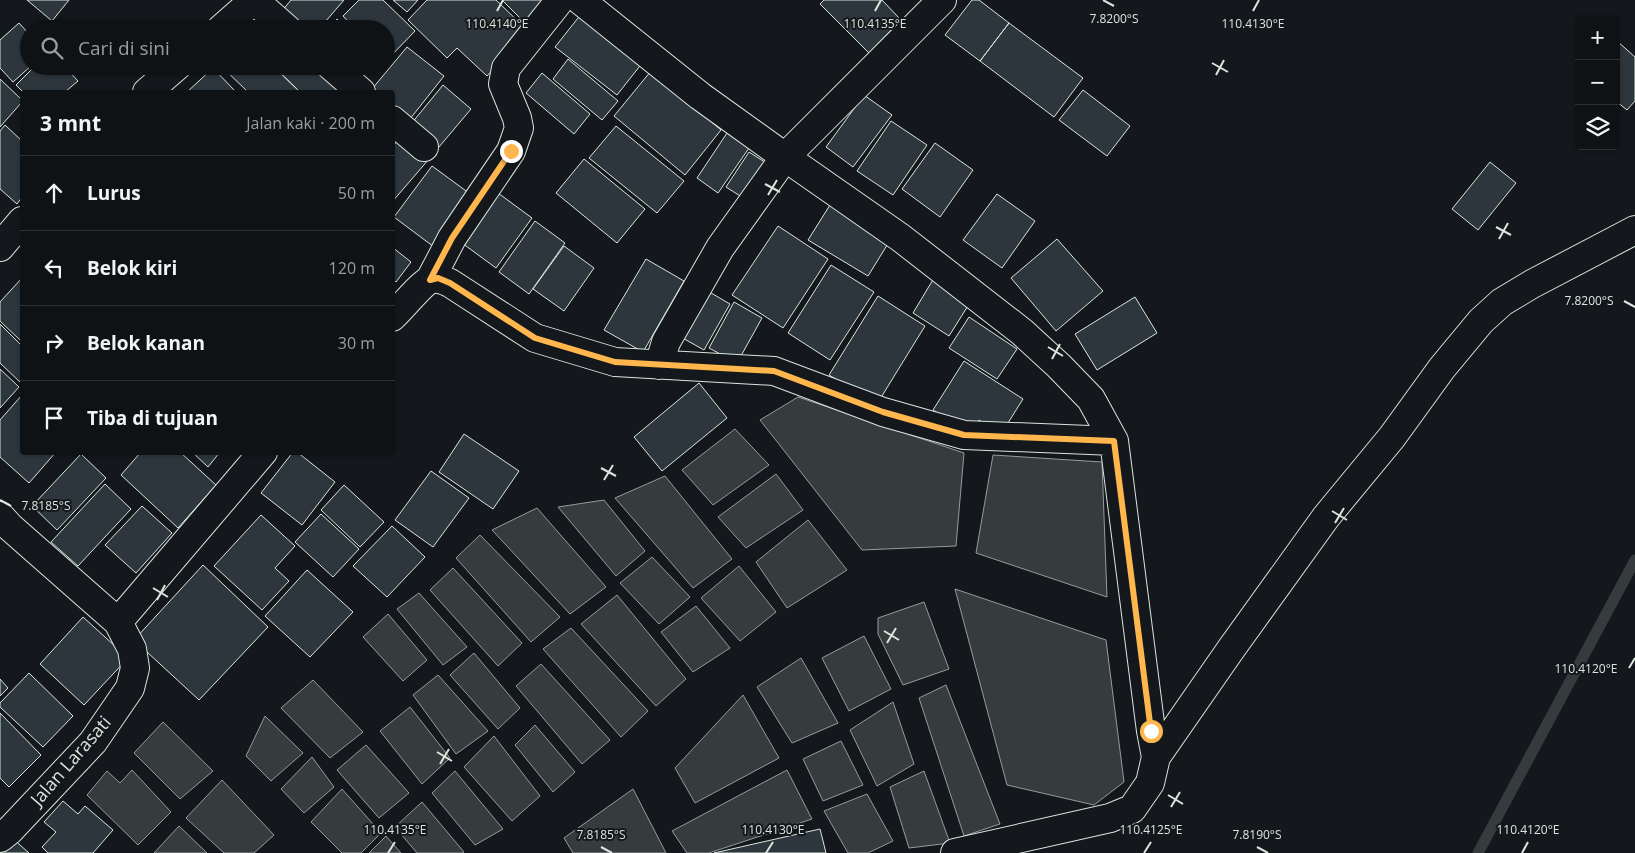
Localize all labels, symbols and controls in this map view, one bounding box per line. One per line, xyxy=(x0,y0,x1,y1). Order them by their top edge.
text: 7.8200°S xyxy=(1089,10,1139,27)
text: 110.4140°E xyxy=(466,15,529,32)
text: 110.4135°E xyxy=(844,15,907,32)
text: 110.4130°E xyxy=(1222,15,1285,32)
map controls xyxy=(1575,15,1620,150)
button: + xyxy=(1575,15,1620,60)
search box xyxy=(20,20,395,75)
icon: search xyxy=(38,34,66,62)
text: Cari di sini xyxy=(78,35,170,61)
button: − xyxy=(1575,60,1620,105)
button: layers xyxy=(1575,105,1620,150)
text: 3 mnt xyxy=(40,109,101,137)
text: Jalan kaki · 200 m xyxy=(246,112,375,134)
route end xyxy=(500,140,523,163)
icon: ahead xyxy=(40,179,68,207)
text: Lurus xyxy=(87,180,141,206)
text: 50 m xyxy=(338,182,375,204)
icon: left xyxy=(40,254,68,282)
text: Belok kiri xyxy=(87,255,177,281)
text: 120 m xyxy=(329,257,375,279)
text: 7.8200°S xyxy=(1564,292,1614,309)
icon: right xyxy=(40,329,68,357)
text: Belok kanan xyxy=(87,330,205,356)
text: 30 m xyxy=(338,332,375,354)
icon: arrive xyxy=(40,404,68,432)
text: Tiba di tujuan xyxy=(87,405,218,431)
text: 7.8185°S xyxy=(21,497,71,514)
text: 110.4120°E xyxy=(1555,660,1618,677)
street label: Jalan Larasati xyxy=(23,710,116,812)
route start xyxy=(1140,720,1163,743)
text: 110.4135°E xyxy=(364,821,427,838)
text: 110.4130°E xyxy=(742,821,805,838)
text: 110.4125°E xyxy=(1120,821,1183,838)
text: 110.4120°E xyxy=(1497,821,1560,838)
text: 7.8185°S xyxy=(576,826,626,843)
text: 7.8190°S xyxy=(1232,826,1282,843)

